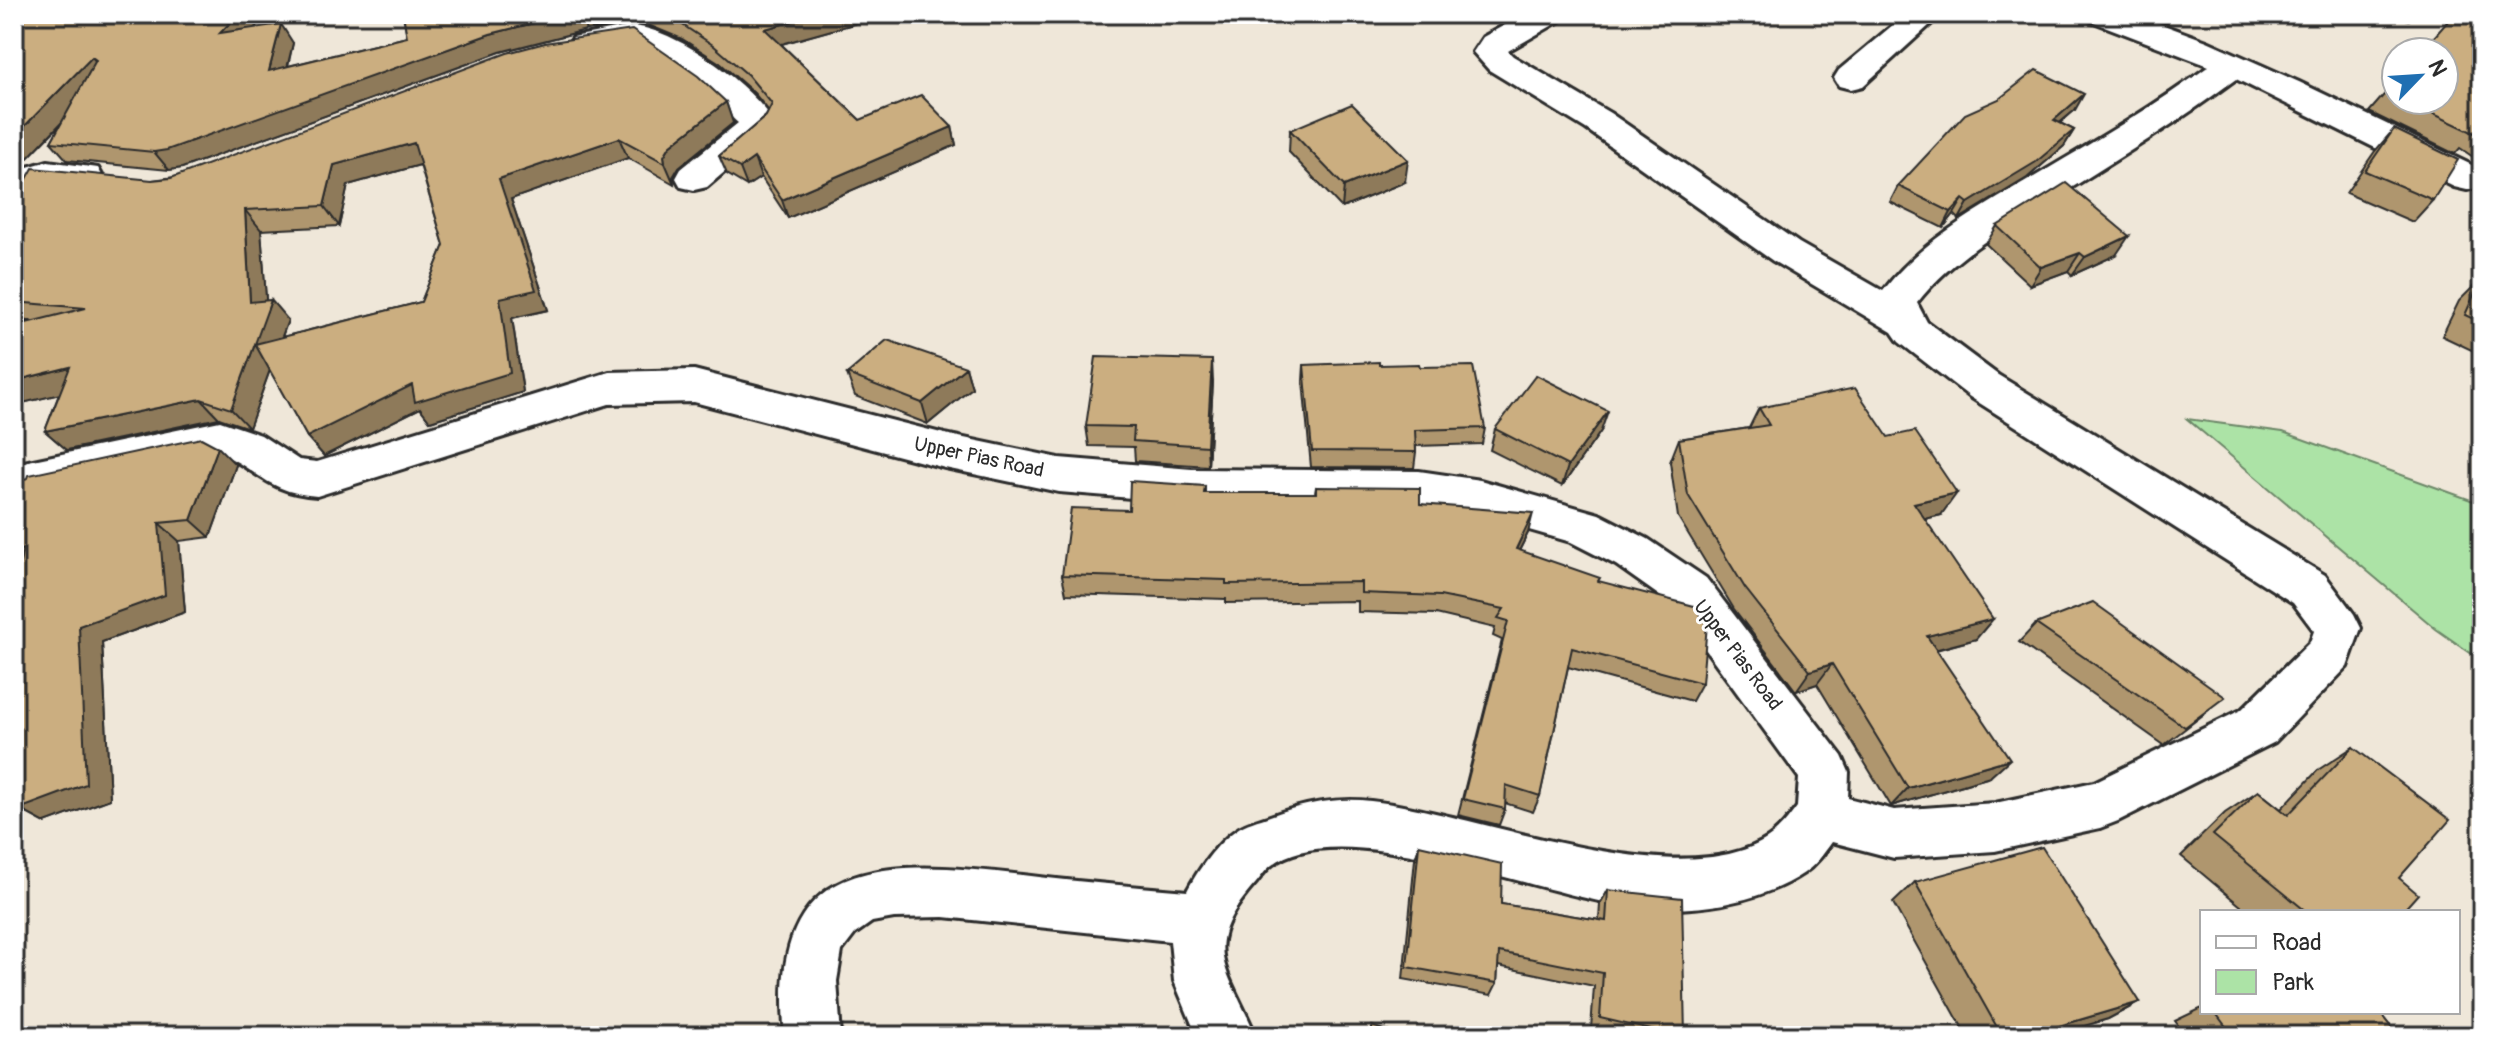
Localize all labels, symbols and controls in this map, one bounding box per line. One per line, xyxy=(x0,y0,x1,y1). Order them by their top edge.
north arrow xyxy=(2380,36,2460,116)
text: N xyxy=(2421,55,2453,81)
street label: Upper Pias Road xyxy=(912,431,1046,483)
street label: Upper Pias Road xyxy=(1688,595,1788,715)
legend xyxy=(2200,910,2460,1014)
text: Road xyxy=(2272,928,2322,957)
text: Park xyxy=(2272,968,2314,997)

